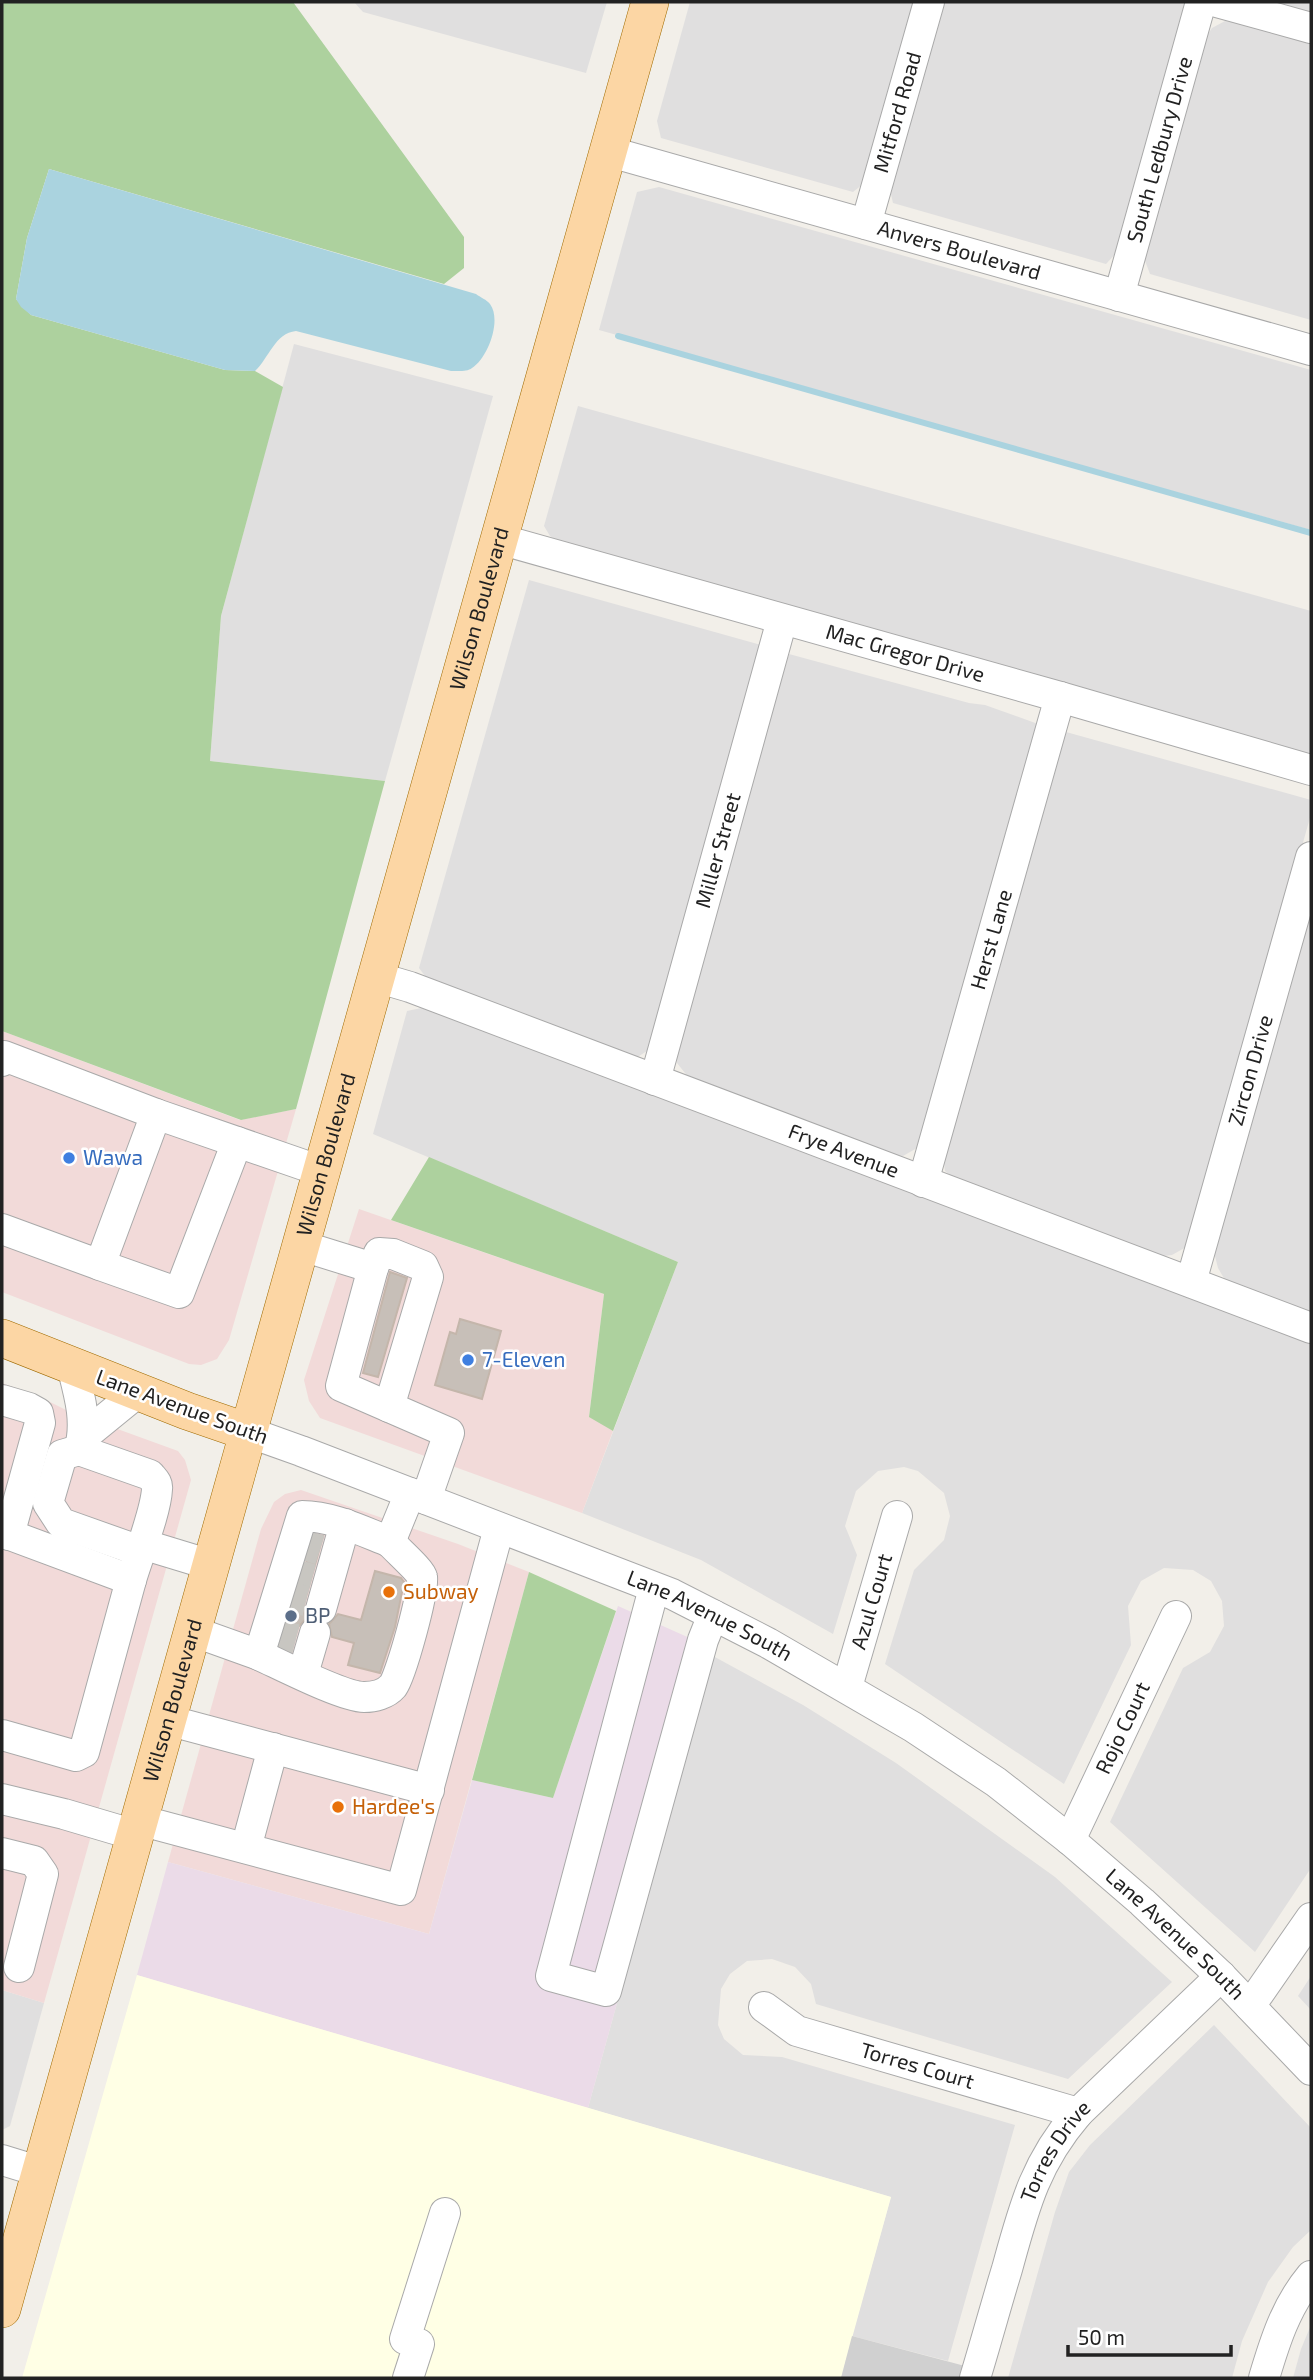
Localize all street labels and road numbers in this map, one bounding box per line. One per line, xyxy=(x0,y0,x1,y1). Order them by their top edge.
street label: Mitford Road xyxy=(867,49,925,175)
street label: South Ledbury Drive xyxy=(1121,53,1196,245)
street label: Anvers Boulevard xyxy=(875,214,1044,284)
street label: Wilson Boulevard xyxy=(443,524,513,693)
street label: Mac Gregor Drive xyxy=(823,618,988,686)
street label: Miller Street xyxy=(689,790,745,911)
street label: Herst Lane xyxy=(964,886,1016,992)
street label: Zircon Drive xyxy=(1222,1012,1277,1128)
street label: Wilson Boulevard xyxy=(290,1070,360,1239)
street label: Frye Avenue xyxy=(785,1117,903,1182)
street label: Lane Avenue South xyxy=(93,1363,272,1448)
street label: Azul Court xyxy=(845,1550,896,1652)
street label: Lane Avenue South xyxy=(624,1564,797,1665)
street label: Wilson Boulevard xyxy=(137,1616,206,1784)
street label: Rojo Court xyxy=(1089,1677,1154,1777)
street label: Lane Avenue South xyxy=(1101,1862,1251,2004)
street label: Torres Court xyxy=(858,2036,977,2093)
street label: Torres Drive xyxy=(1014,2094,1095,2205)

